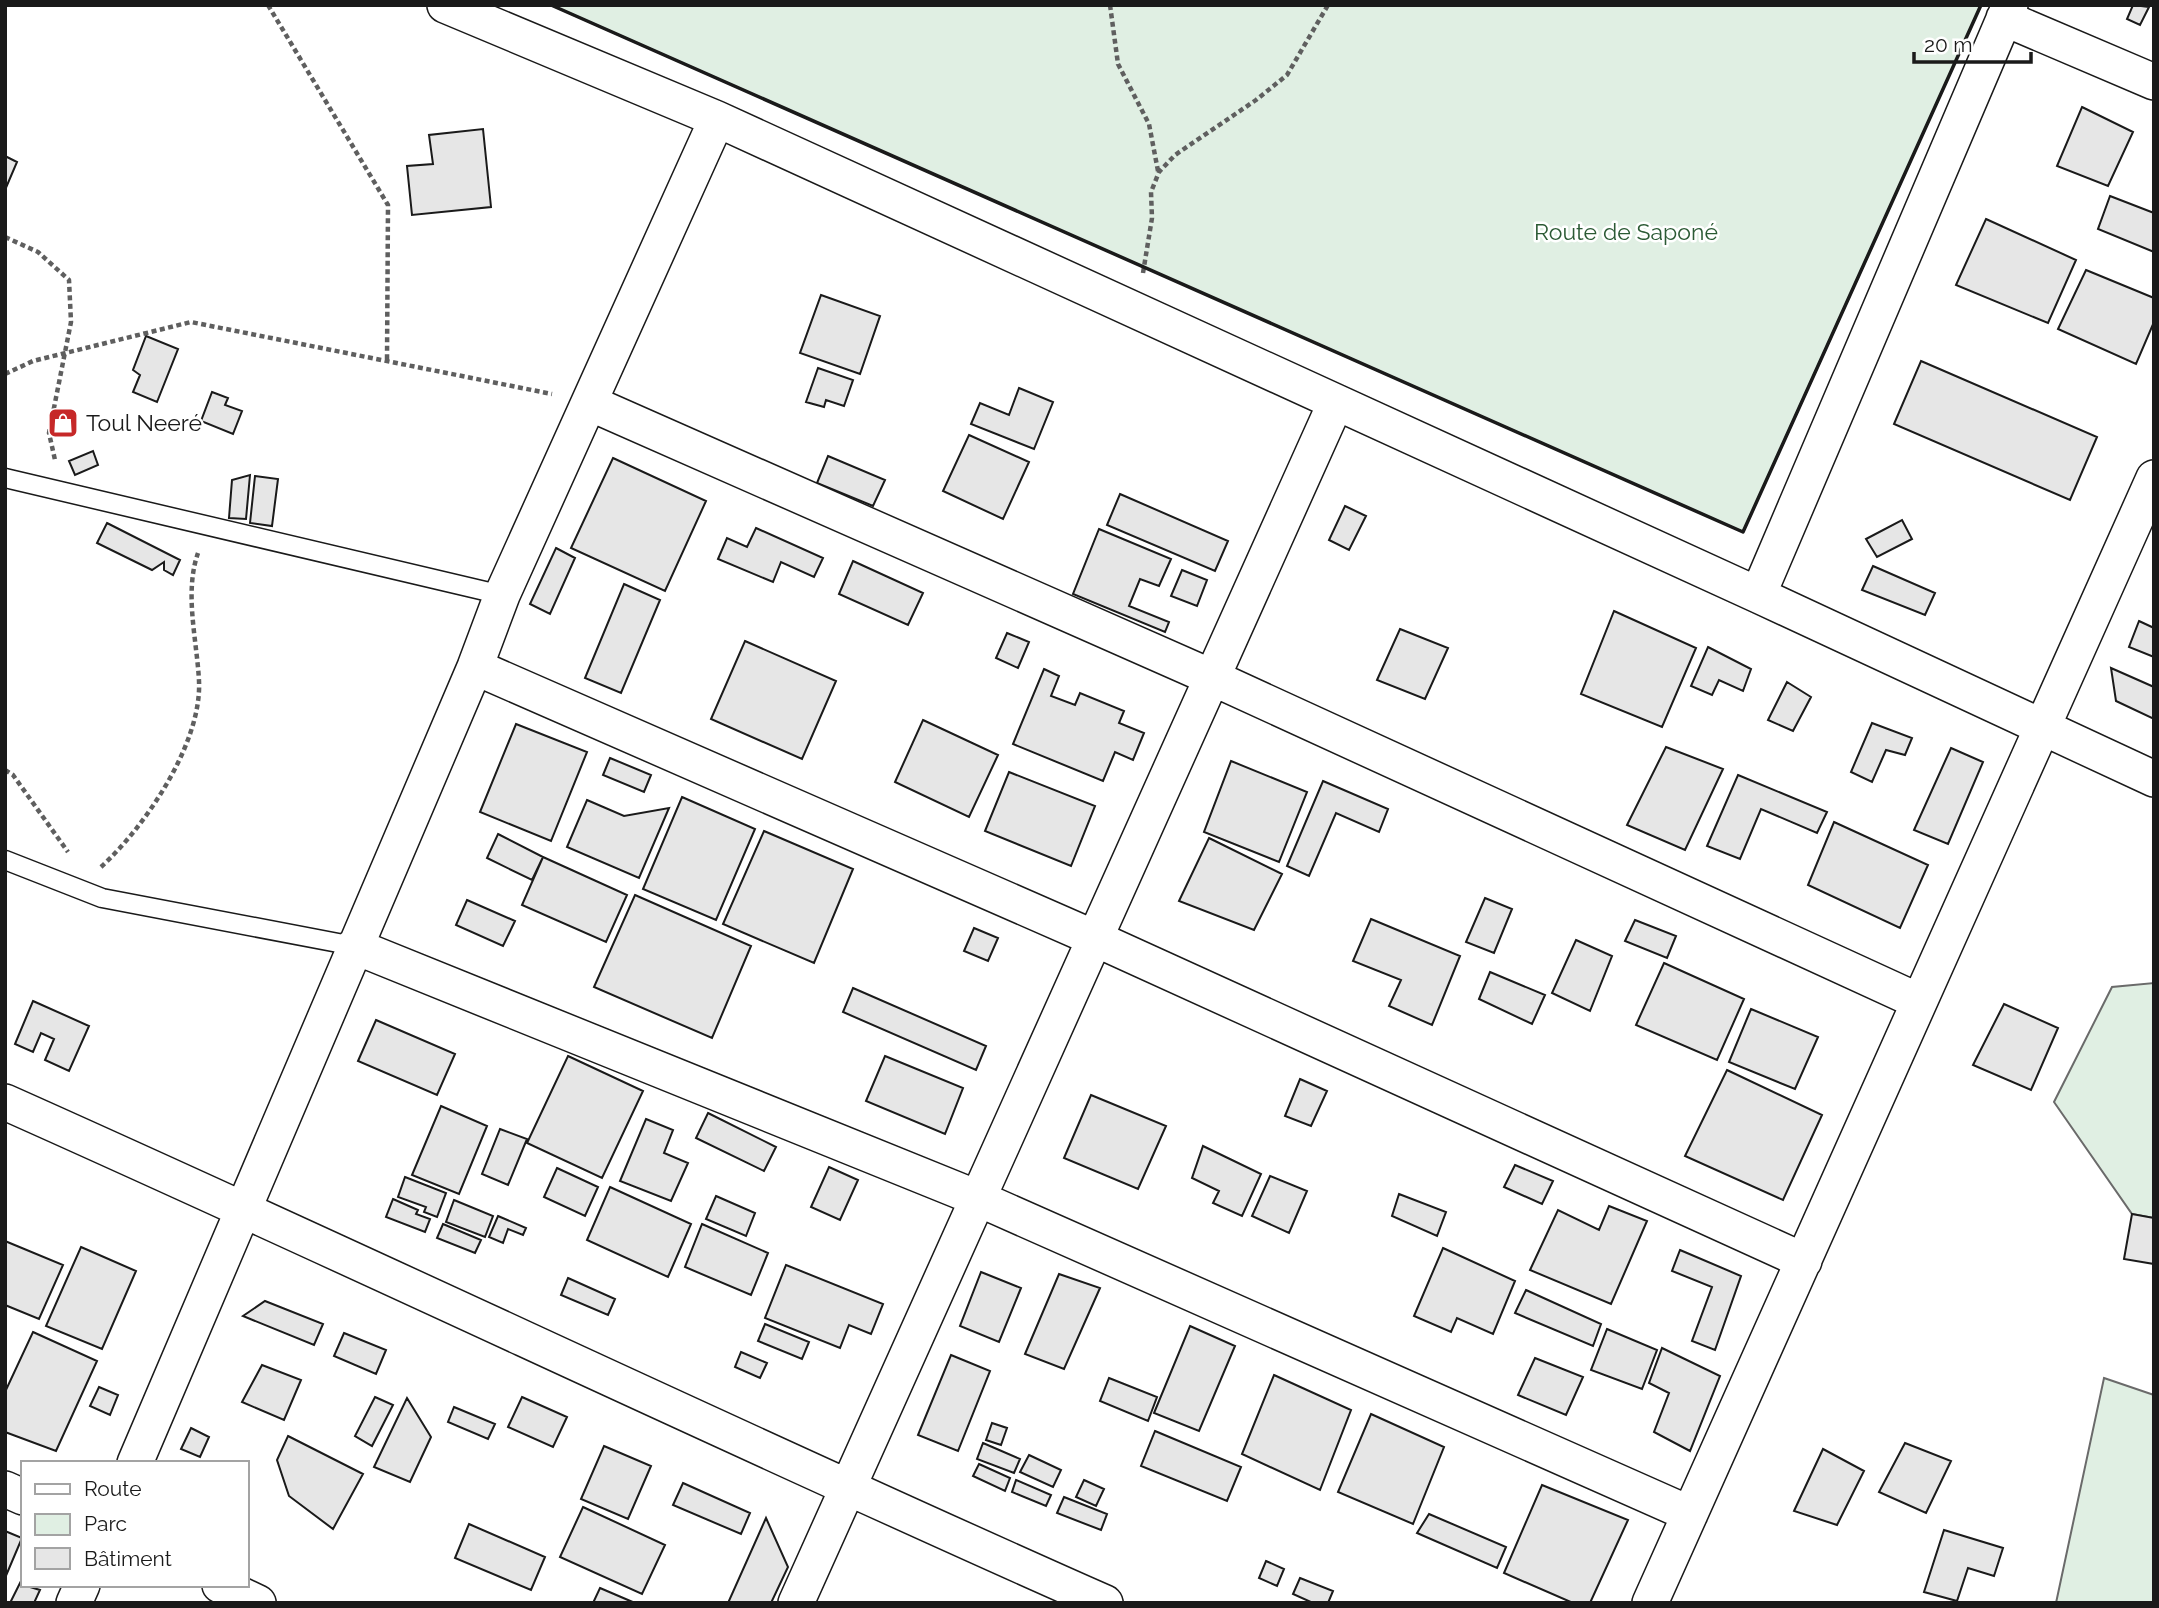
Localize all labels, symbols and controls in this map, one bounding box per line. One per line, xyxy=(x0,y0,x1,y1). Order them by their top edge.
scale bar xyxy=(1914,21,2031,65)
text: 20 m xyxy=(1924,32,1972,57)
park label: Route de Saponé xyxy=(1534,218,1718,245)
shop icon: Toul Neeré xyxy=(46,406,80,440)
place label: Toul Neeré xyxy=(86,409,202,436)
legend xyxy=(21,1461,248,1587)
text: Route xyxy=(84,1476,142,1501)
text: Parc xyxy=(84,1511,127,1536)
text: Bâtiment xyxy=(84,1546,172,1571)

